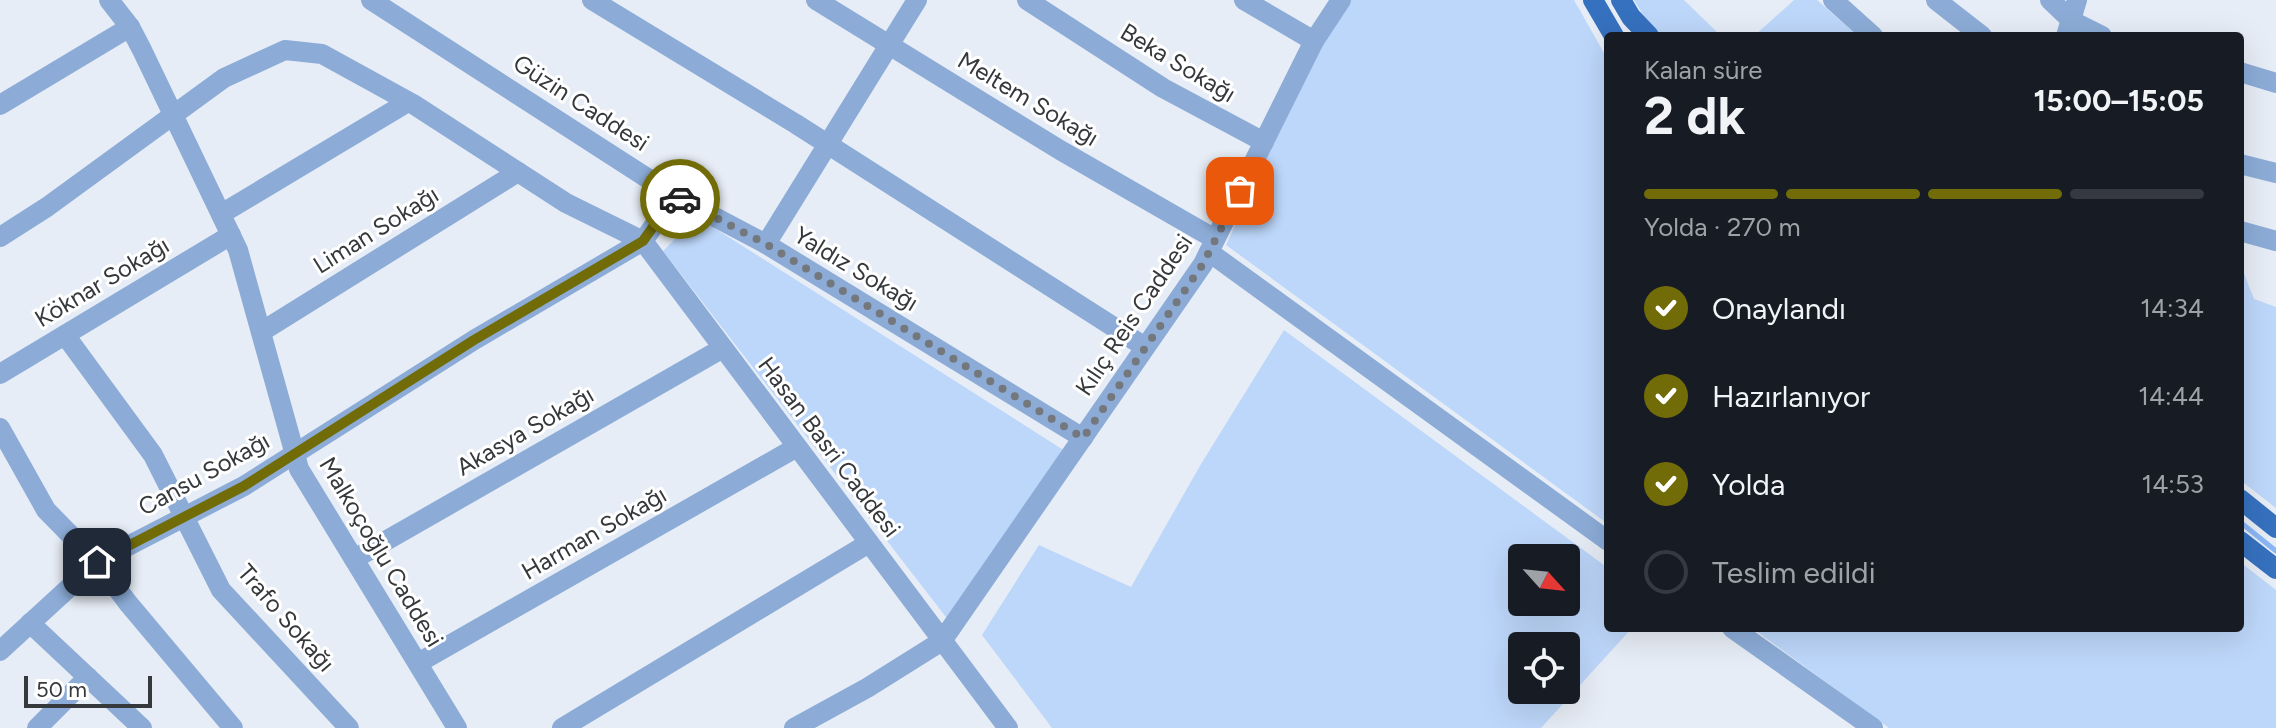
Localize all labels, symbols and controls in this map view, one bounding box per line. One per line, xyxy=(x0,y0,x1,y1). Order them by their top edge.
street label: Beka Sokağı xyxy=(1115,17,1241,108)
street label: Meltem Sokağı xyxy=(953,45,1104,152)
street label: Güzin Caddesi xyxy=(508,48,655,157)
text: Kalan süre xyxy=(1644,54,1762,86)
text: 15:00–15:05 xyxy=(2034,82,2204,119)
text: 2 dk xyxy=(1644,85,1745,147)
pin xyxy=(1206,157,1274,225)
courier xyxy=(640,159,720,239)
icon: bag xyxy=(1218,169,1262,213)
icon: car xyxy=(658,177,702,221)
street label: Liman Sokağı xyxy=(308,180,444,279)
text: Yolda · 270 m xyxy=(1644,211,1801,243)
street label: Yaldız Sokağı xyxy=(789,220,924,317)
street label: Kılıç Reis Caddesi xyxy=(1069,229,1198,401)
street label: Köknar Sokağı xyxy=(29,230,174,333)
icon: check xyxy=(1644,286,1688,330)
text: Onaylandı xyxy=(1712,290,1846,327)
text: 14:34 xyxy=(2140,292,2204,324)
street label: Hasan Basri Caddesi xyxy=(752,351,907,543)
icon: check xyxy=(1644,374,1688,418)
text: Hazırlanıyor xyxy=(1712,378,1870,415)
street label: Akasya Sokağı xyxy=(451,380,598,481)
text: 14:44 xyxy=(2138,380,2204,412)
street label: Cansu Sokağı xyxy=(133,426,274,521)
street label: Malkoçoğlu Caddesi xyxy=(313,452,450,652)
icon: check xyxy=(1644,462,1688,506)
text: Yolda xyxy=(1712,466,1785,503)
text: 14:53 xyxy=(2141,468,2204,500)
street label: Harman Sokağı xyxy=(516,479,671,586)
pin xyxy=(63,528,131,596)
icon: home xyxy=(75,540,119,584)
north arrow xyxy=(1508,544,1580,616)
map controls xyxy=(1508,544,1580,704)
text: Teslim edildi xyxy=(1712,554,1876,591)
street label: Trafo Sokağı xyxy=(232,558,341,677)
button: locate xyxy=(1508,632,1580,704)
scale bar xyxy=(24,672,152,708)
text: 50 m xyxy=(36,676,87,703)

